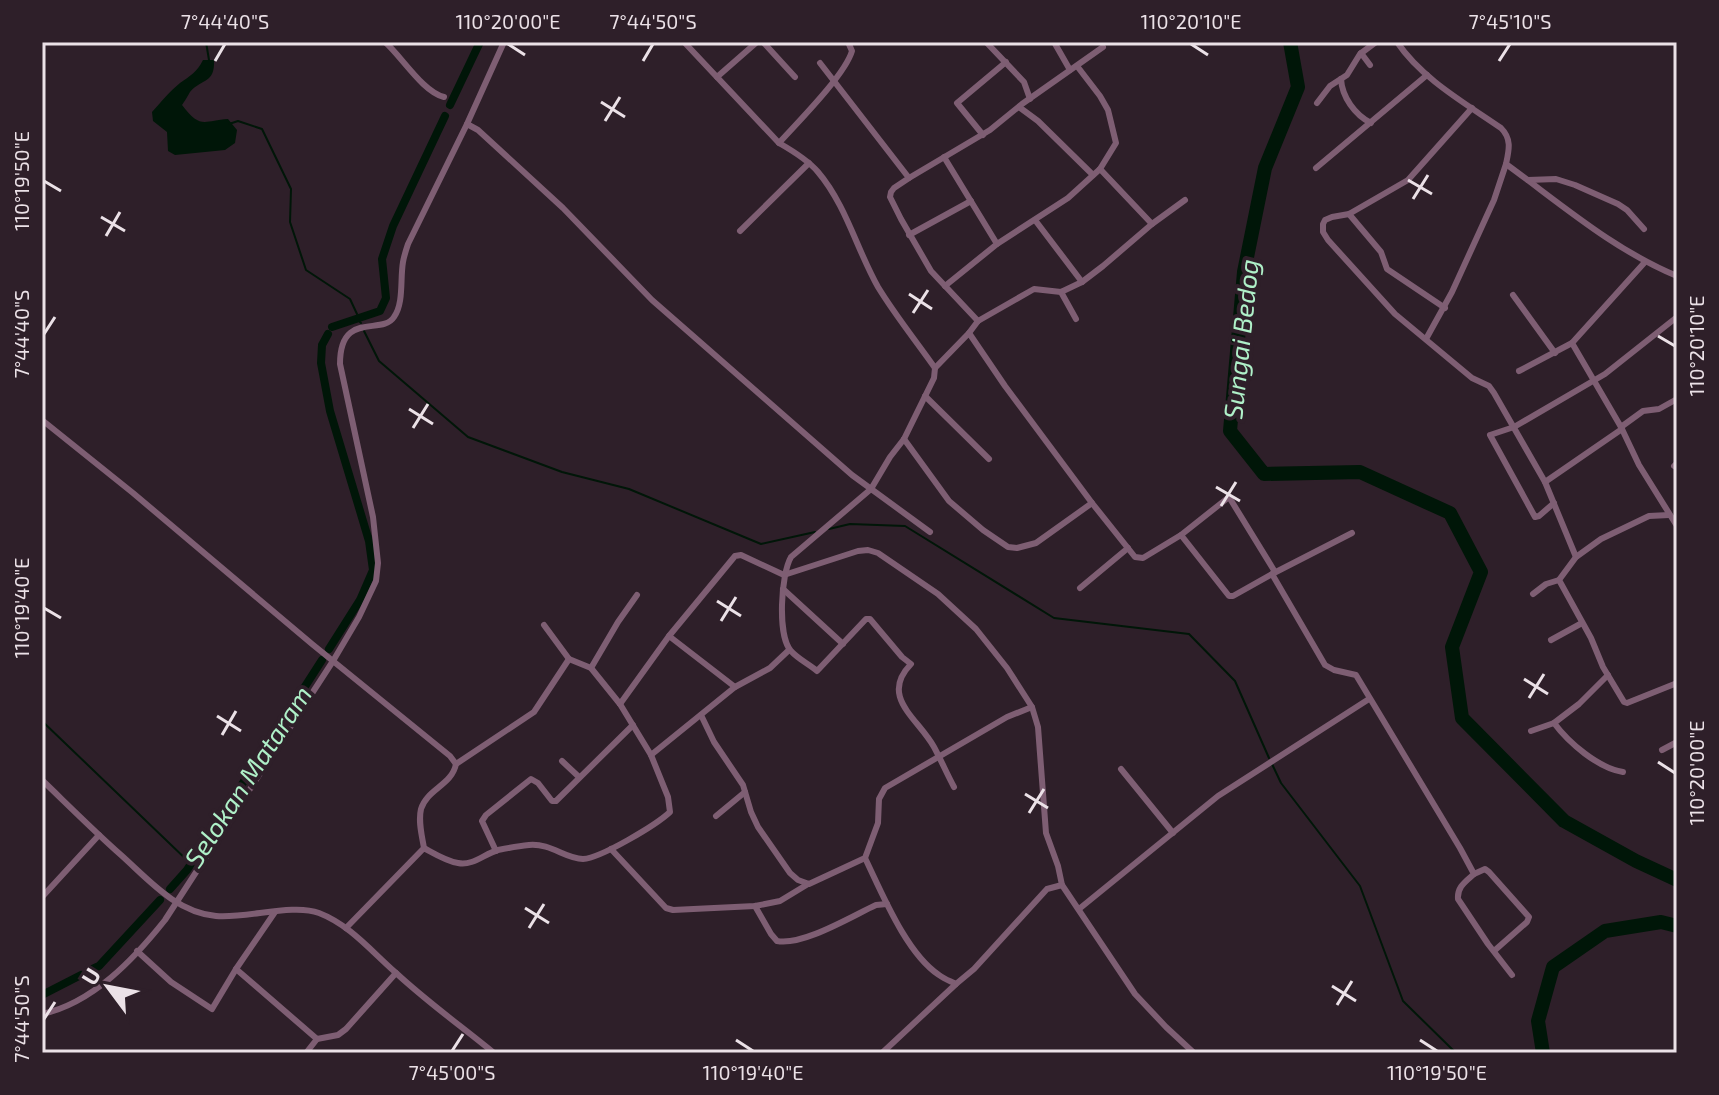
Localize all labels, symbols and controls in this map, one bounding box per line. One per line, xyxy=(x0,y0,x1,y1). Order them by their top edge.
text: 7°44'40"S xyxy=(181,9,269,33)
text: 110°20'00"E xyxy=(455,9,561,33)
text: 7°44'50"S xyxy=(609,9,697,33)
text: 110°20'10"E xyxy=(1141,9,1242,33)
text: 7°45'10"S xyxy=(1469,9,1552,33)
text: 110°19'50"E xyxy=(9,131,33,231)
water label: Sungai Bedog xyxy=(1216,257,1264,421)
text: 7°44'40"S xyxy=(9,290,33,378)
text: 110°20'10"E xyxy=(1684,296,1708,397)
text: 110°19'40"E xyxy=(9,557,33,659)
water label: Selokan Mataram xyxy=(177,680,317,872)
text: 110°20'00"E xyxy=(1684,720,1708,826)
north arrow xyxy=(68,947,148,1027)
text: U xyxy=(75,963,105,989)
text: 7°44'50"S xyxy=(9,975,33,1063)
text: 7°45'00"S xyxy=(408,1060,496,1084)
text: 110°19'40"E xyxy=(702,1060,804,1084)
text: 110°19'50"E xyxy=(1387,1060,1487,1084)

